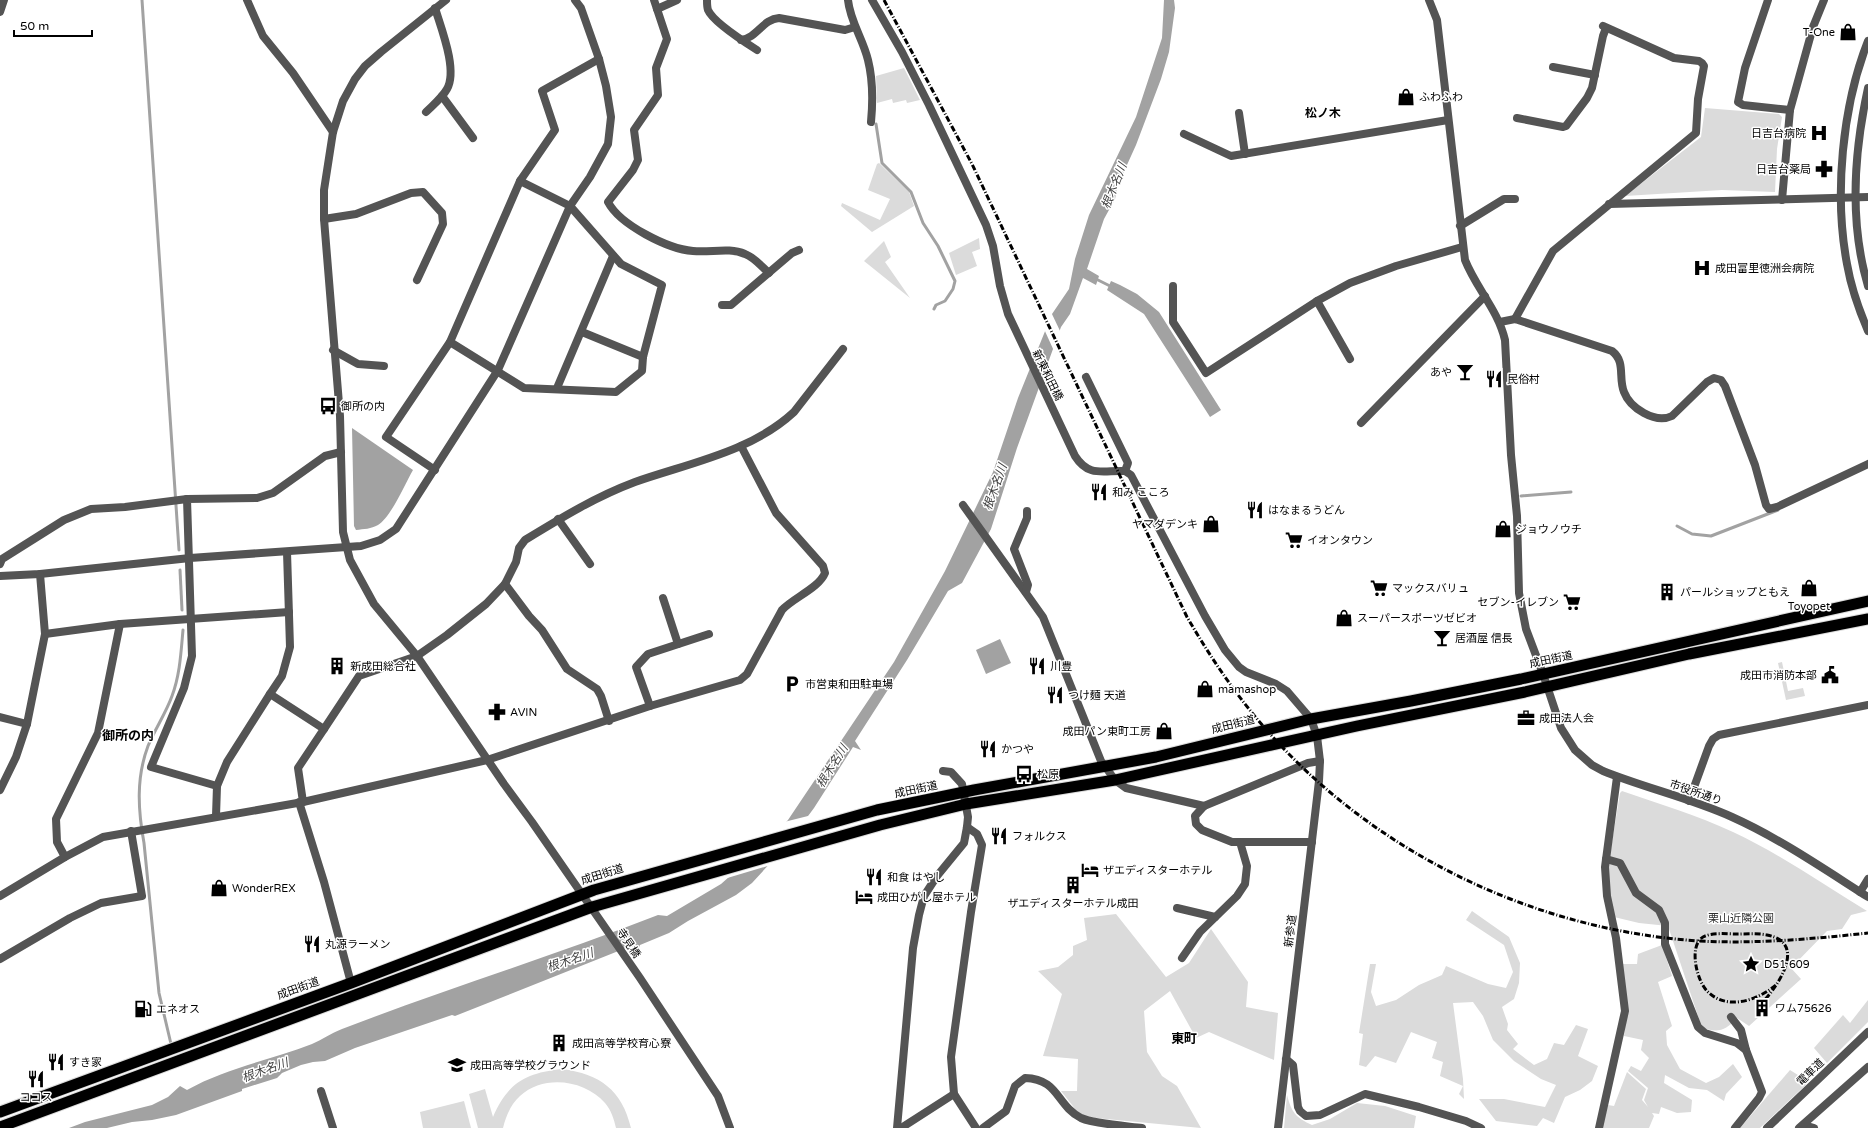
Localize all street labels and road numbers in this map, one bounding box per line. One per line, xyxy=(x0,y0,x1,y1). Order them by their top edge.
street label: 新東和田橋 xyxy=(1030,348,1065,403)
street label: 成田街道 xyxy=(1528,649,1574,670)
street label: 成田街道 xyxy=(1210,713,1256,736)
street label: 市役所通り xyxy=(1668,777,1724,808)
street label: 成田街道 xyxy=(893,779,939,800)
street label: 成田街道 xyxy=(579,862,625,887)
street label: 新参道 xyxy=(1282,914,1299,948)
street label: 寺見橋 xyxy=(614,926,643,961)
street label: 成田街道 xyxy=(275,975,321,1002)
street label: 電車道 xyxy=(1794,1056,1827,1088)

